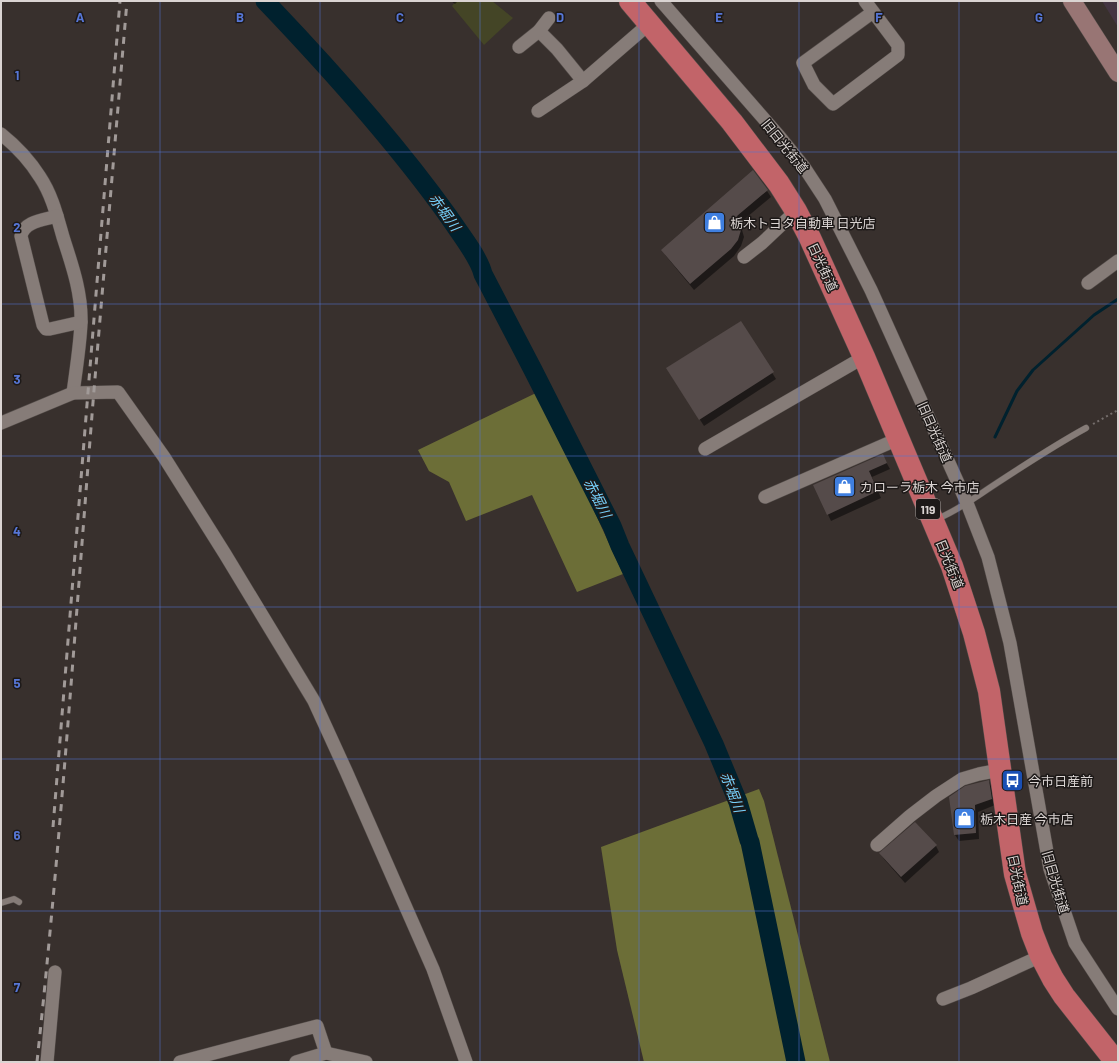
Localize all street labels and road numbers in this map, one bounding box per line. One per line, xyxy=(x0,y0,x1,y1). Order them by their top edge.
street label: 旧日光街道 xyxy=(758,116,812,176)
street label: 日光街道 xyxy=(805,240,841,294)
street label: 旧日光街道 xyxy=(914,399,956,465)
road number: 119 xyxy=(916,499,940,519)
street label: 日光街道 xyxy=(933,537,967,591)
street label: 旧日光街道 xyxy=(1039,849,1073,915)
street label: 日光街道 xyxy=(1005,853,1031,907)

